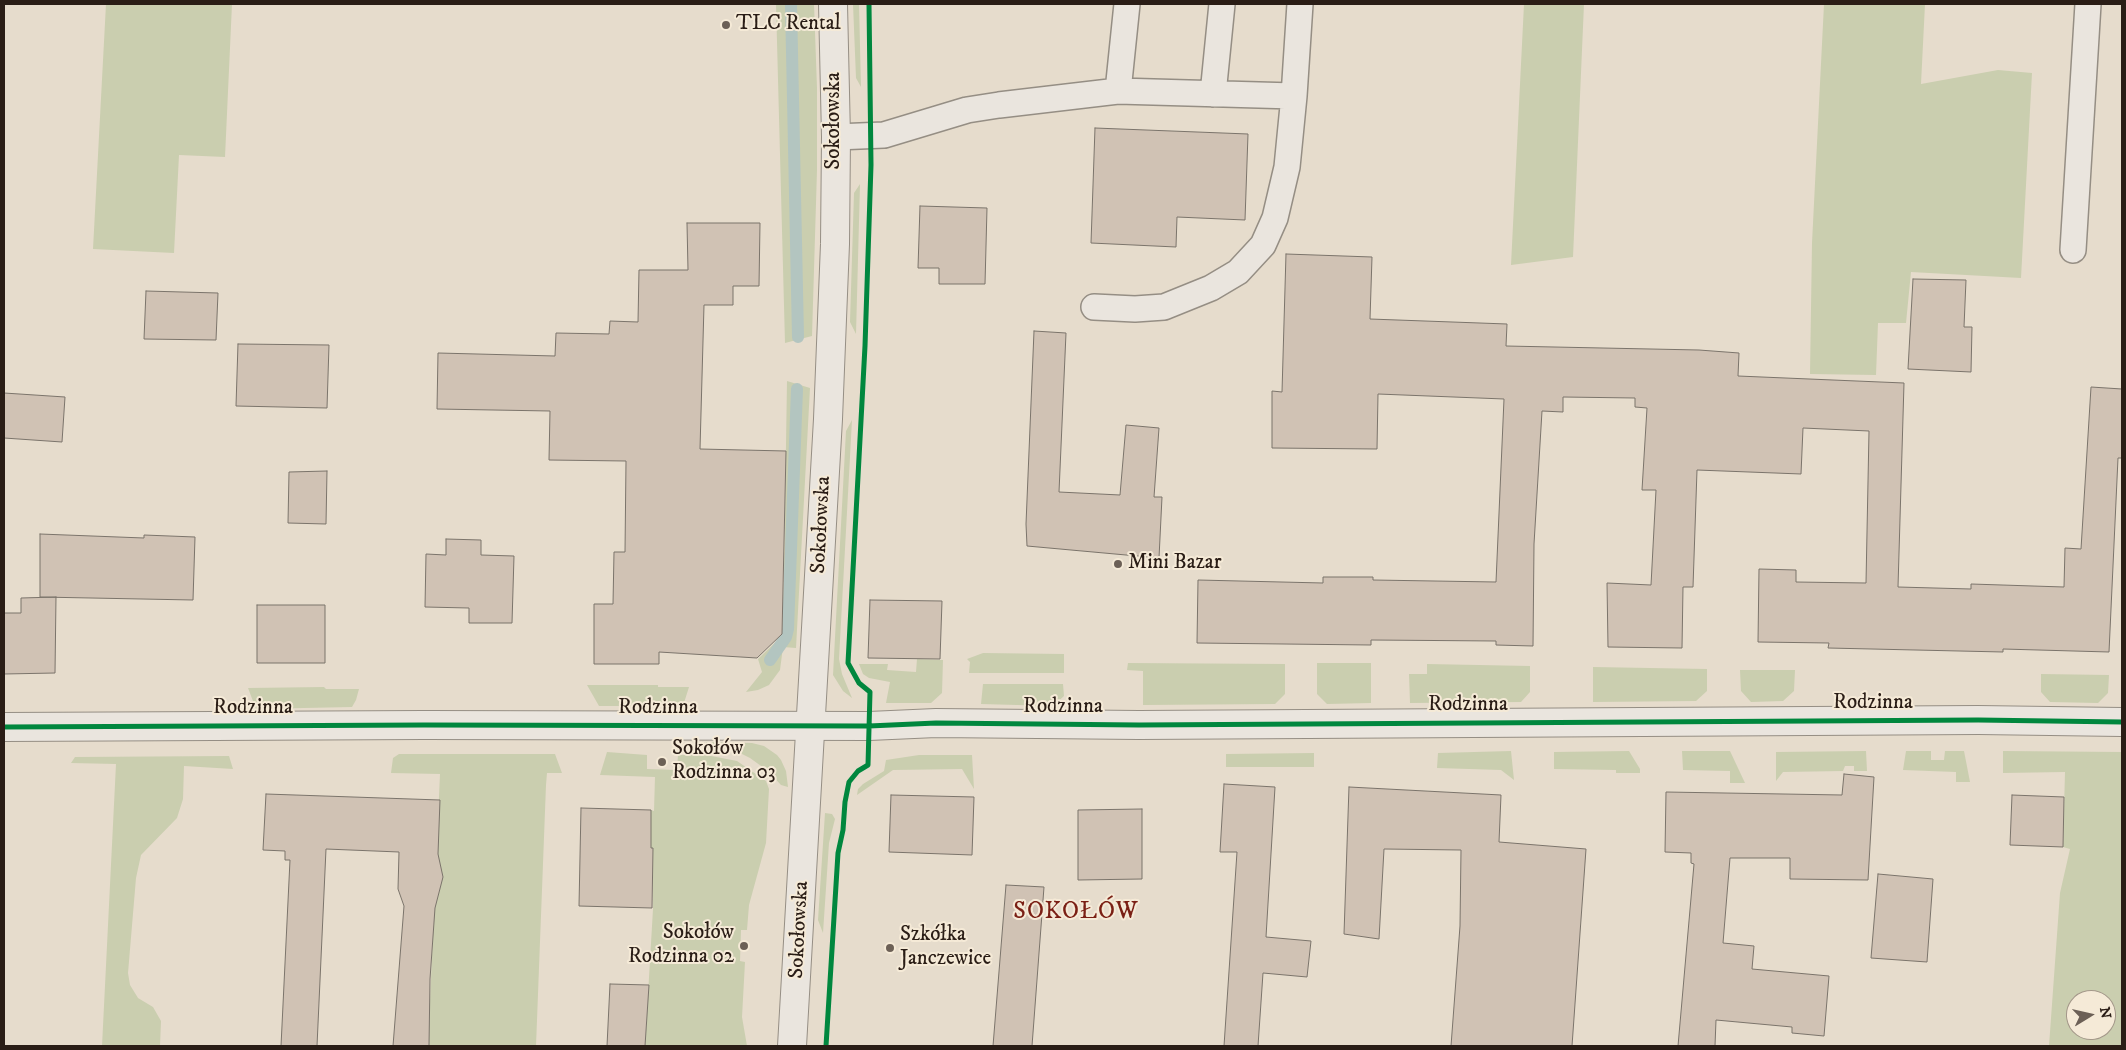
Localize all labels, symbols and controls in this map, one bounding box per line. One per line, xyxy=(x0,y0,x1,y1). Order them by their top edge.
place label: TLC Rental xyxy=(736,12,841,38)
marker: TLC Rental xyxy=(720,19,732,31)
street label: Sokołowska xyxy=(822,72,848,170)
street label: Sokołowska xyxy=(807,476,837,574)
place label: Mini Bazar xyxy=(1128,551,1222,577)
marker: Mini Bazar xyxy=(1112,558,1124,570)
street label: Rodzinna xyxy=(1833,691,1913,717)
street label: Rodzinna xyxy=(1428,693,1508,719)
street label: Rodzinna xyxy=(1023,695,1103,721)
street label: Rodzinna xyxy=(213,696,293,722)
street label: Rodzinna xyxy=(618,696,698,722)
place label: Sokołów Rodzinna 03 xyxy=(672,737,776,787)
marker: Sokołów Rodzinna 03 xyxy=(656,756,668,768)
street label: Sokołowska xyxy=(785,881,815,979)
district label: SOKOŁÓW xyxy=(1012,899,1140,927)
place label: Sokołów Rodzinna 02 xyxy=(628,921,734,971)
place label: Szkółka Janczewice xyxy=(900,923,991,973)
marker: Sokołów Rodzinna 02 xyxy=(738,940,750,952)
marker: Szkółka Janczewice xyxy=(884,942,896,954)
north arrow xyxy=(2066,990,2116,1040)
text: N xyxy=(2095,1006,2115,1020)

